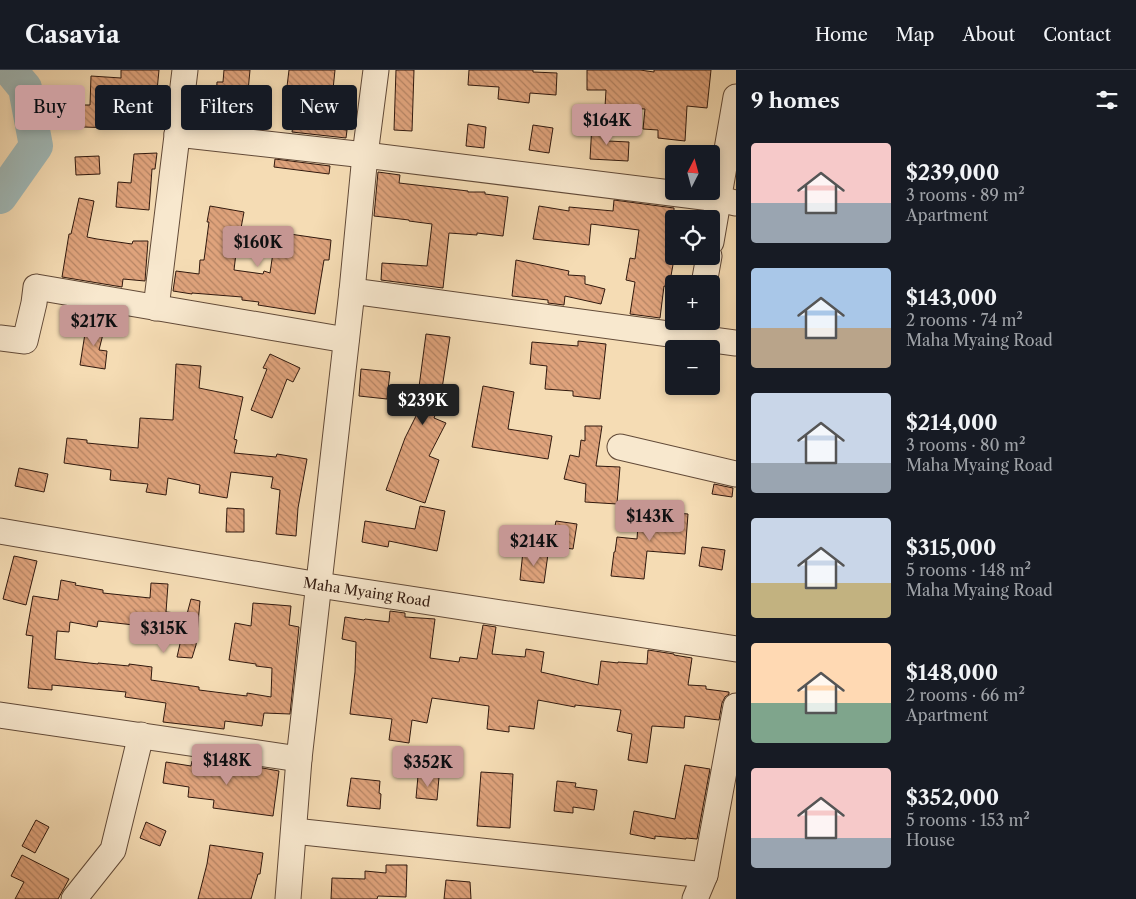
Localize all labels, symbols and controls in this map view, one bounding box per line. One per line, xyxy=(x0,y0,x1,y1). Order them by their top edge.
text: Casavia xyxy=(25,20,120,49)
text: Home xyxy=(815,24,868,46)
text: Map xyxy=(896,24,934,46)
text: About xyxy=(962,24,1015,46)
text: Contact xyxy=(1043,24,1111,46)
chip: Buy xyxy=(15,85,85,130)
chip: Rent xyxy=(95,85,171,130)
chip: Filters xyxy=(181,85,272,130)
chip: New xyxy=(282,85,357,130)
icon: filters xyxy=(1093,86,1121,114)
text: 9 homes xyxy=(751,88,840,113)
pin: $164K xyxy=(572,104,642,146)
text: $164K xyxy=(583,110,631,130)
north arrow xyxy=(665,145,720,200)
map controls xyxy=(665,145,720,395)
text: $239,000 xyxy=(906,160,999,185)
icon: home xyxy=(791,163,851,223)
text: 3 rooms · 89 m² xyxy=(906,185,1025,205)
text: Apartment xyxy=(906,205,988,225)
button: locate xyxy=(665,210,720,265)
pin: $160K xyxy=(223,226,293,268)
text: $160K xyxy=(234,232,282,252)
button: + xyxy=(665,275,720,330)
text: $143,000 xyxy=(906,285,997,310)
icon: home xyxy=(791,288,851,348)
pin: $217K xyxy=(59,304,129,347)
text: 2 rooms · 74 m² xyxy=(906,310,1023,330)
text: $217K xyxy=(71,311,117,331)
text: Maha Myaing Road xyxy=(906,330,1053,350)
button: − xyxy=(665,340,720,395)
pin: $239K xyxy=(388,384,458,426)
text: $239K xyxy=(398,390,448,410)
text: $214,000 xyxy=(906,410,998,435)
icon: home xyxy=(791,413,851,473)
text: 3 rooms · 80 m² xyxy=(906,435,1025,455)
text: Maha Myaing Road xyxy=(906,455,1053,475)
pin: $143K xyxy=(615,500,685,542)
text: $143K xyxy=(626,506,674,526)
pin: $214K xyxy=(499,524,569,567)
text: $214K xyxy=(510,531,558,551)
text: $315,000 xyxy=(906,535,996,560)
icon: home xyxy=(791,538,851,598)
text: 5 rooms · 148 m² xyxy=(906,560,1031,580)
street label: Maha Myaing Road xyxy=(302,573,432,611)
text: Maha Myaing Road xyxy=(906,580,1053,600)
pin: $315K xyxy=(129,612,199,654)
text: $315K xyxy=(141,618,187,638)
text: $148,000 xyxy=(906,660,998,685)
icon: home xyxy=(791,663,851,723)
text: 2 rooms · 66 m² xyxy=(906,685,1025,705)
text: Apartment xyxy=(906,705,988,725)
pin: $148K xyxy=(192,744,262,786)
pin: $352K xyxy=(393,746,463,788)
text: $148K xyxy=(203,750,251,770)
text: $352K xyxy=(403,752,453,772)
text: $352,000 xyxy=(906,785,999,810)
icon: home xyxy=(791,788,851,848)
text: 5 rooms · 153 m² xyxy=(906,810,1030,830)
text: House xyxy=(906,830,955,850)

